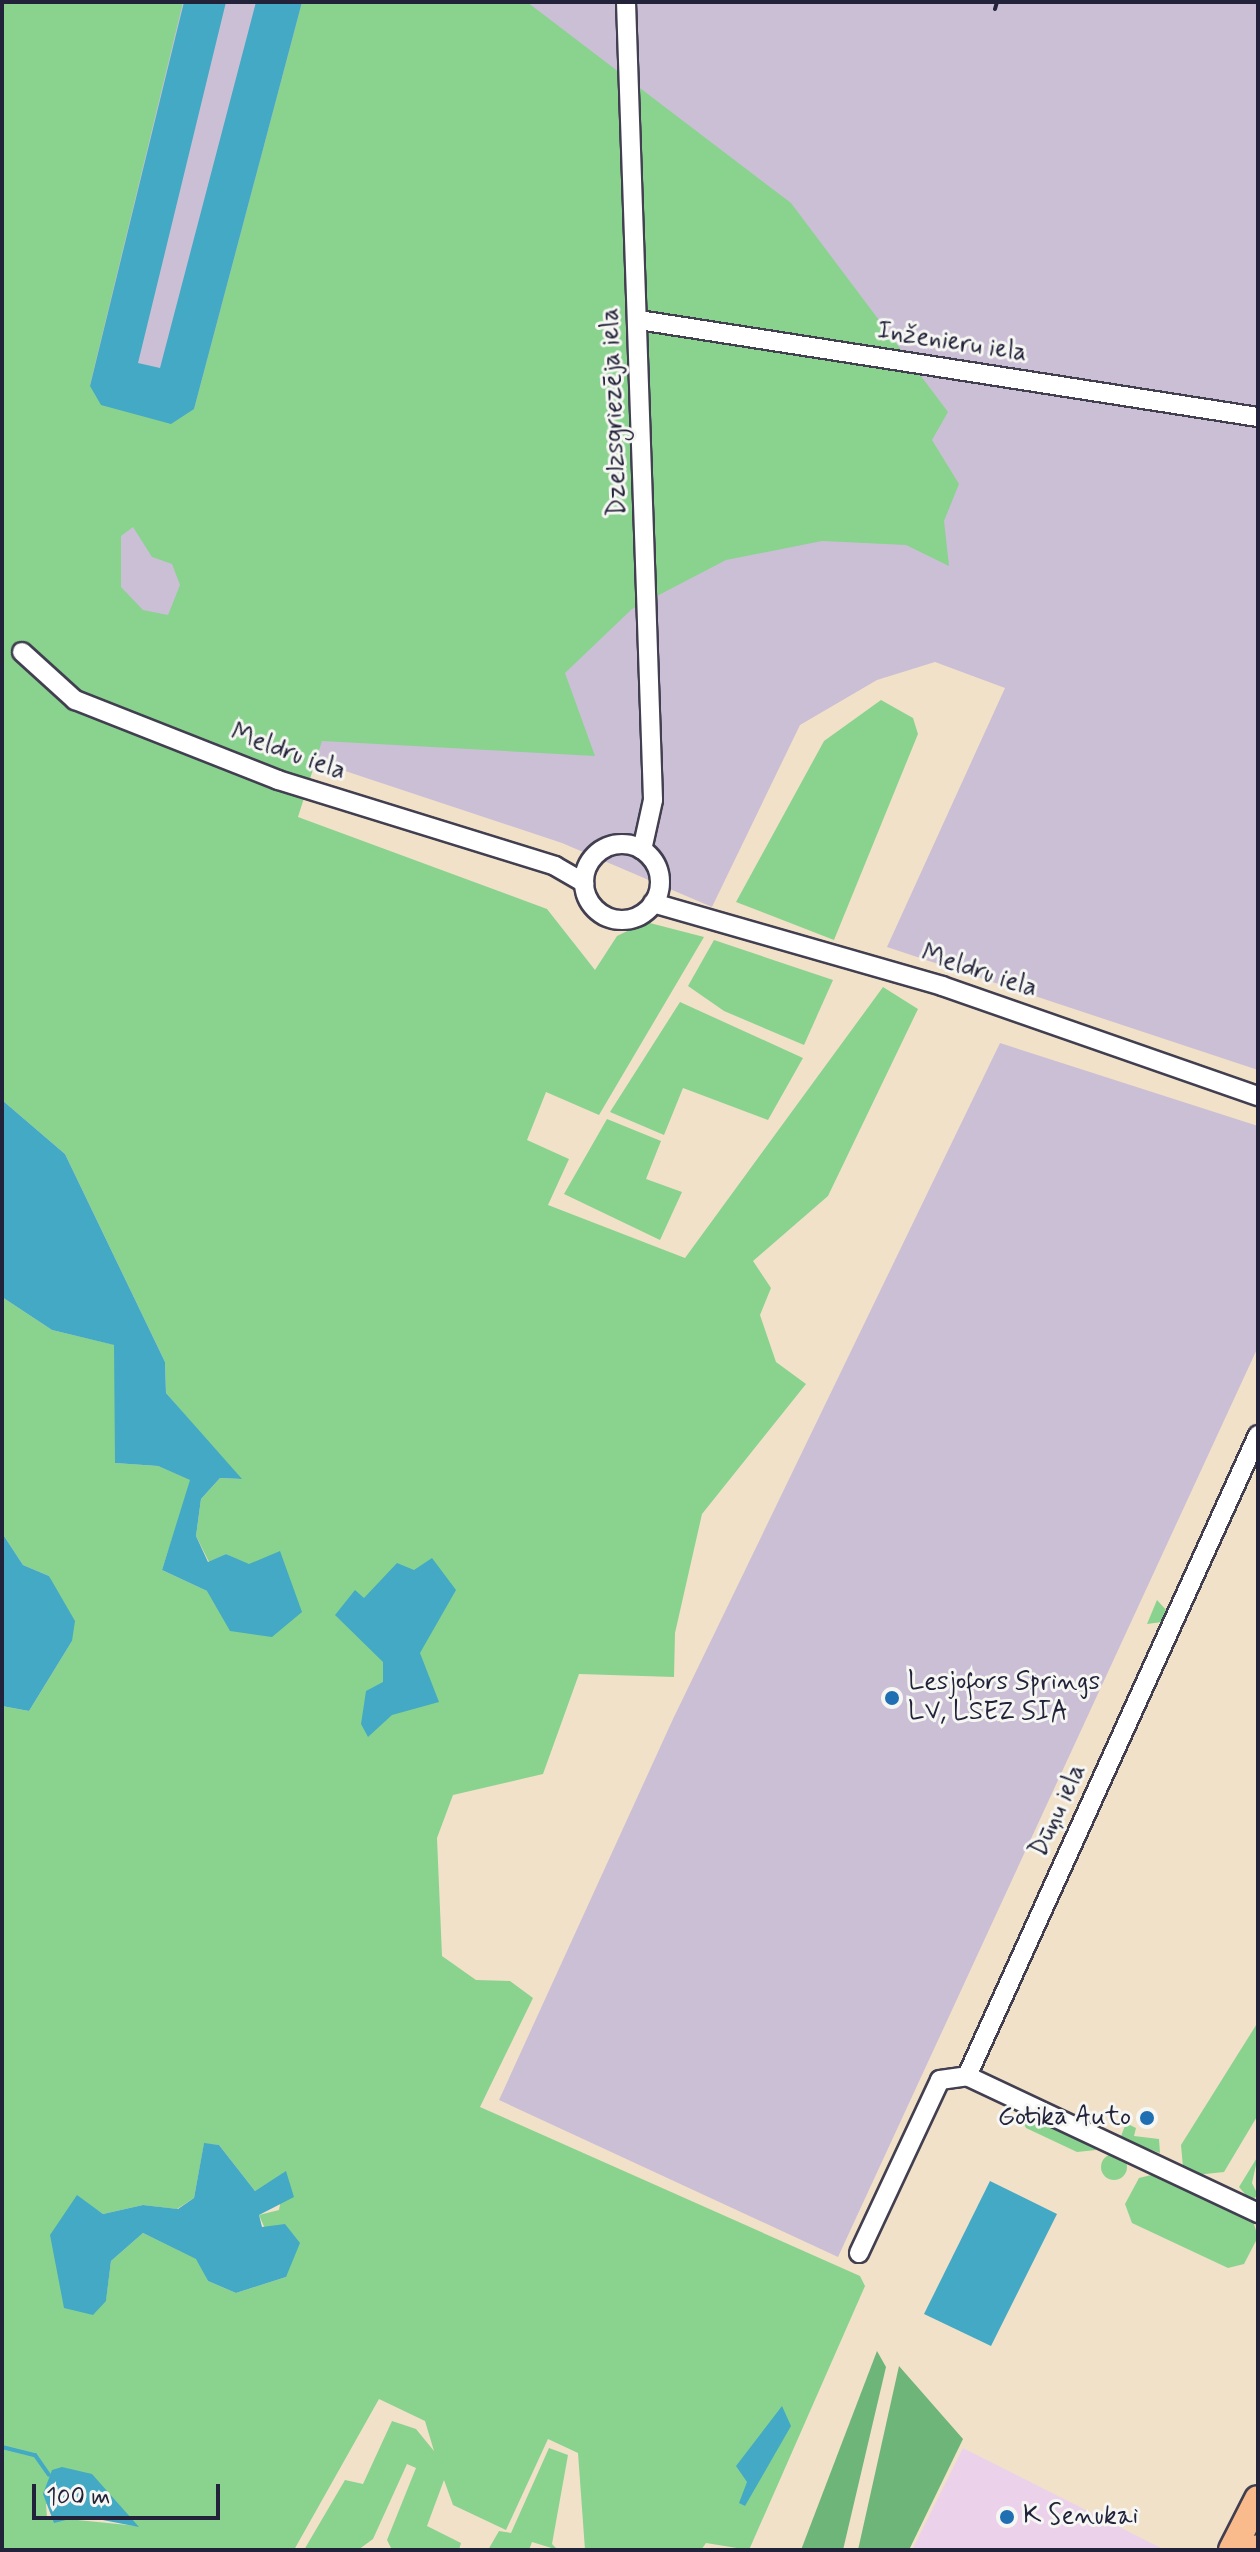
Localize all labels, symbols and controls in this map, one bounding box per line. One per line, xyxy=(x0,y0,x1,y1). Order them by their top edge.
street label: Dzelzsgriezēja iela xyxy=(596,306,634,518)
street label: Inženieru iela xyxy=(874,316,1030,370)
street label: Meldru iela xyxy=(226,718,350,788)
street label: Meldru iela xyxy=(916,938,1042,1006)
place label: Lesjofors Springs LV, LSEZ SIA xyxy=(908,1667,1095,1728)
marker: Lesjofors Springs LV, LSEZ SIA xyxy=(883,1689,901,1707)
street label: Dūņu iela xyxy=(1023,1759,1095,1863)
place label: Gotika Auto xyxy=(1004,2102,1131,2134)
marker: Gotika Auto xyxy=(1138,2109,1156,2127)
scale bar xyxy=(36,2468,224,2518)
text: 100 m xyxy=(46,2482,110,2513)
place label: K Senukai xyxy=(1023,2501,1134,2533)
marker: K Senukai xyxy=(998,2508,1016,2526)

